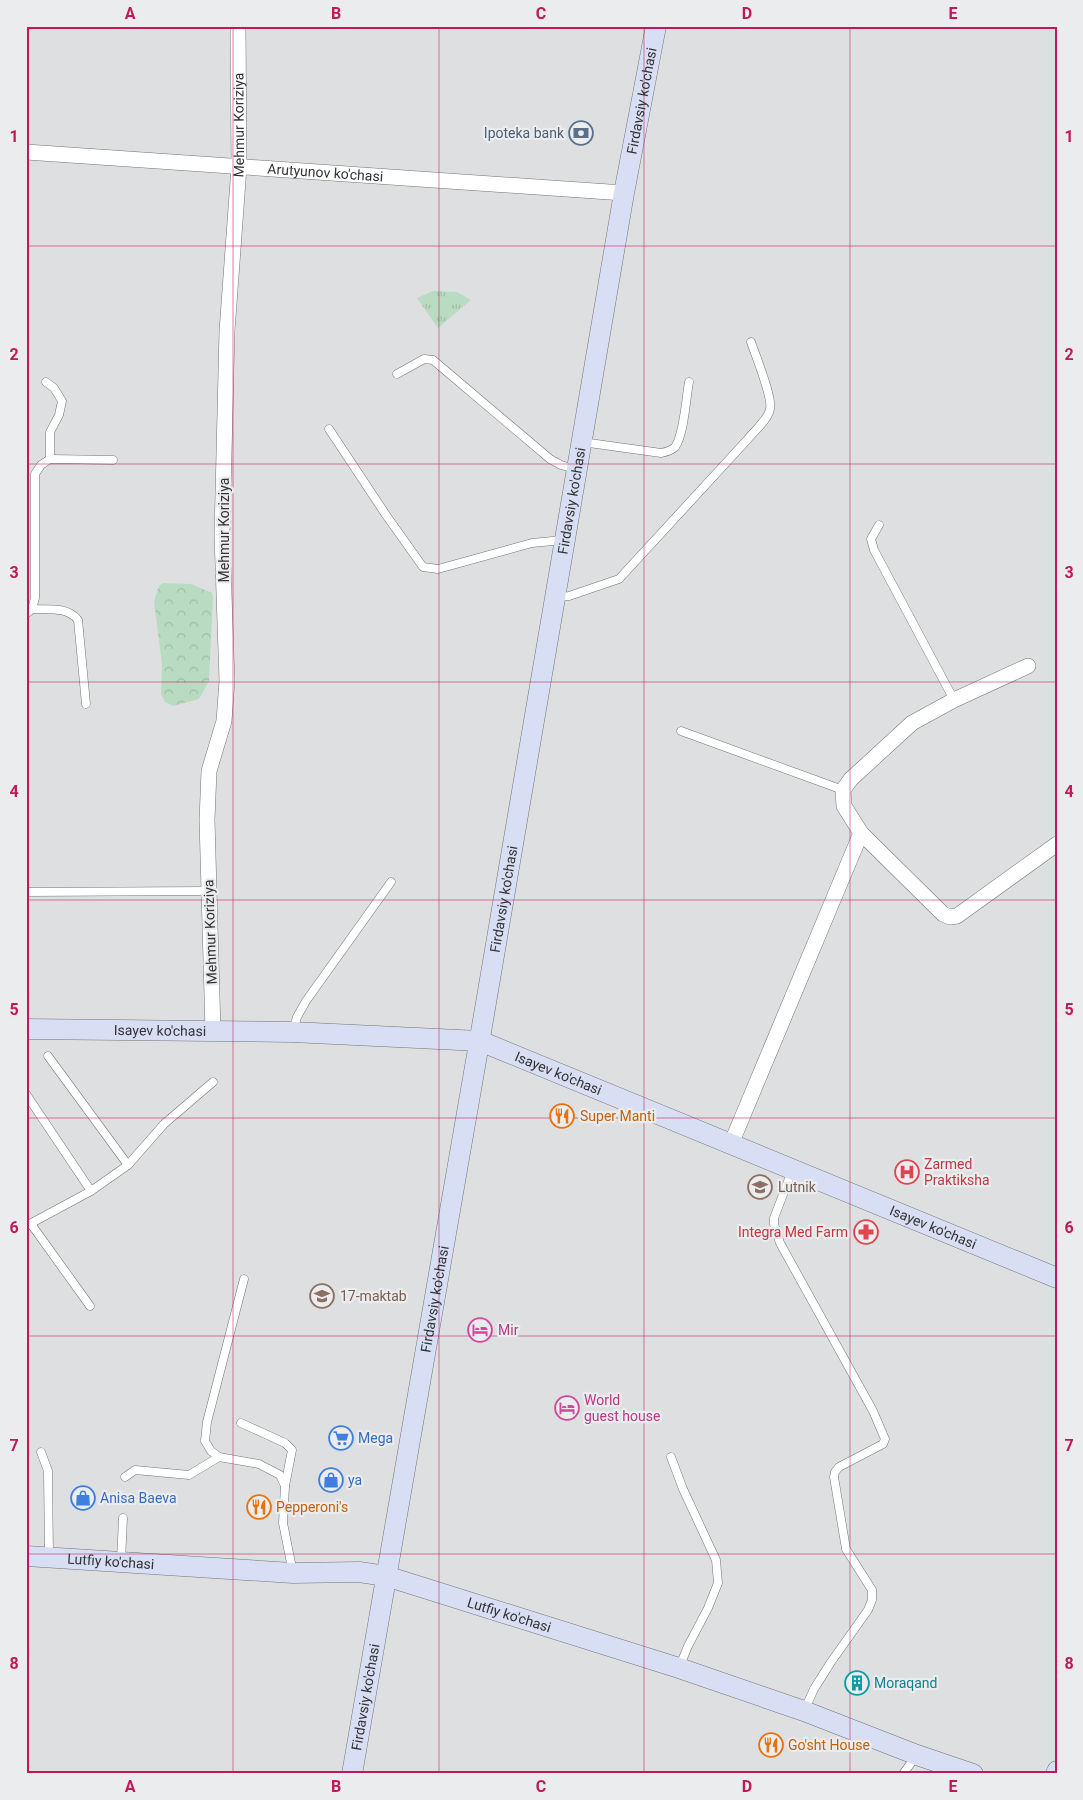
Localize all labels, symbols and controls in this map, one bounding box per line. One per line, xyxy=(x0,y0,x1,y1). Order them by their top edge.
text: A xyxy=(125,4,136,23)
text: B xyxy=(331,4,341,23)
text: C xyxy=(536,4,546,23)
text: D xyxy=(742,4,752,23)
text: E xyxy=(949,4,958,23)
street label: Firdavsiy ko'chasi xyxy=(624,46,660,156)
street label: Mehmur Koriziya xyxy=(230,73,247,178)
bank icon: Ipoteka bank xyxy=(568,120,594,146)
place label: Ipoteka bank xyxy=(484,125,565,141)
text: 1 xyxy=(9,127,19,146)
text: 1 xyxy=(1064,127,1074,146)
street label: Arutyunov ko'chasi xyxy=(267,161,384,184)
text: 2 xyxy=(9,345,19,364)
text: 2 xyxy=(1064,345,1074,364)
street label: Firdavsiy ko'chasi xyxy=(555,446,589,555)
street label: Mehmur Koriziya xyxy=(216,478,232,582)
text: 3 xyxy=(9,563,19,582)
text: 3 xyxy=(1064,563,1074,582)
text: 4 xyxy=(9,782,19,801)
text: 4 xyxy=(1064,782,1074,801)
street label: Firdavsiy ko'chasi xyxy=(487,844,521,954)
street label: Mehmur Koriziya xyxy=(200,879,220,985)
text: 5 xyxy=(9,1000,19,1019)
text: 5 xyxy=(1064,1000,1074,1019)
street label: Isayev ko'chasi xyxy=(114,1022,206,1039)
street label: Isayev ko'chasi xyxy=(513,1048,604,1098)
restaurant icon: Super Manti xyxy=(549,1103,575,1129)
place label: Super Manti xyxy=(580,1108,655,1124)
place label: Zarmed Praktiksha xyxy=(924,1156,990,1188)
hospital icon: Zarmed Praktiksha xyxy=(894,1159,920,1185)
school or university icon: Lutnik xyxy=(747,1174,773,1200)
place label: Lutnik xyxy=(778,1179,817,1195)
street label: Isayev ko'chasi xyxy=(887,1202,979,1252)
text: 6 xyxy=(9,1218,19,1237)
text: 6 xyxy=(1064,1218,1074,1237)
pharmacy icon: Integra Med Farm xyxy=(853,1219,879,1245)
place label: Integra Med Farm xyxy=(738,1224,848,1240)
street label: Firdavsiy ko'chasi xyxy=(417,1244,452,1354)
school or university icon: 17-maktab xyxy=(309,1283,335,1309)
place label: 17-maktab xyxy=(340,1288,407,1304)
hotel icon: Mir xyxy=(467,1317,493,1343)
place label: Mir xyxy=(498,1322,519,1338)
place label: World guest house xyxy=(584,1392,660,1424)
hotel icon: World guest house xyxy=(554,1395,580,1421)
supermarket icon: Mega xyxy=(328,1425,354,1451)
place label: Mega xyxy=(358,1430,393,1446)
text: 7 xyxy=(9,1436,19,1455)
text: 7 xyxy=(1064,1436,1074,1455)
shop icon: ya xyxy=(318,1467,344,1493)
place label: ya xyxy=(348,1472,362,1488)
shop icon: Anisa Baeva xyxy=(70,1485,96,1511)
place label: Anisa Baeva xyxy=(100,1490,177,1506)
restaurant icon: Pepperoni's xyxy=(246,1494,272,1520)
place label: Pepperoni's xyxy=(276,1499,348,1515)
street label: Lutfiy ko'chasi xyxy=(67,1551,155,1572)
street label: Lutfiy ko'chasi xyxy=(465,1594,553,1635)
street label: Firdavsiy ko'chasi xyxy=(348,1642,383,1752)
text: 8 xyxy=(9,1654,19,1673)
text: 8 xyxy=(1064,1654,1074,1673)
building icon: Moraqand xyxy=(844,1670,870,1696)
place label: Moraqand xyxy=(874,1675,938,1691)
restaurant icon: Go'sht House xyxy=(758,1732,784,1758)
place label: Go'sht House xyxy=(788,1737,870,1753)
text: A xyxy=(125,1777,136,1796)
text: B xyxy=(331,1777,341,1796)
text: C xyxy=(536,1777,546,1796)
text: D xyxy=(742,1777,752,1796)
text: E xyxy=(949,1777,958,1796)

